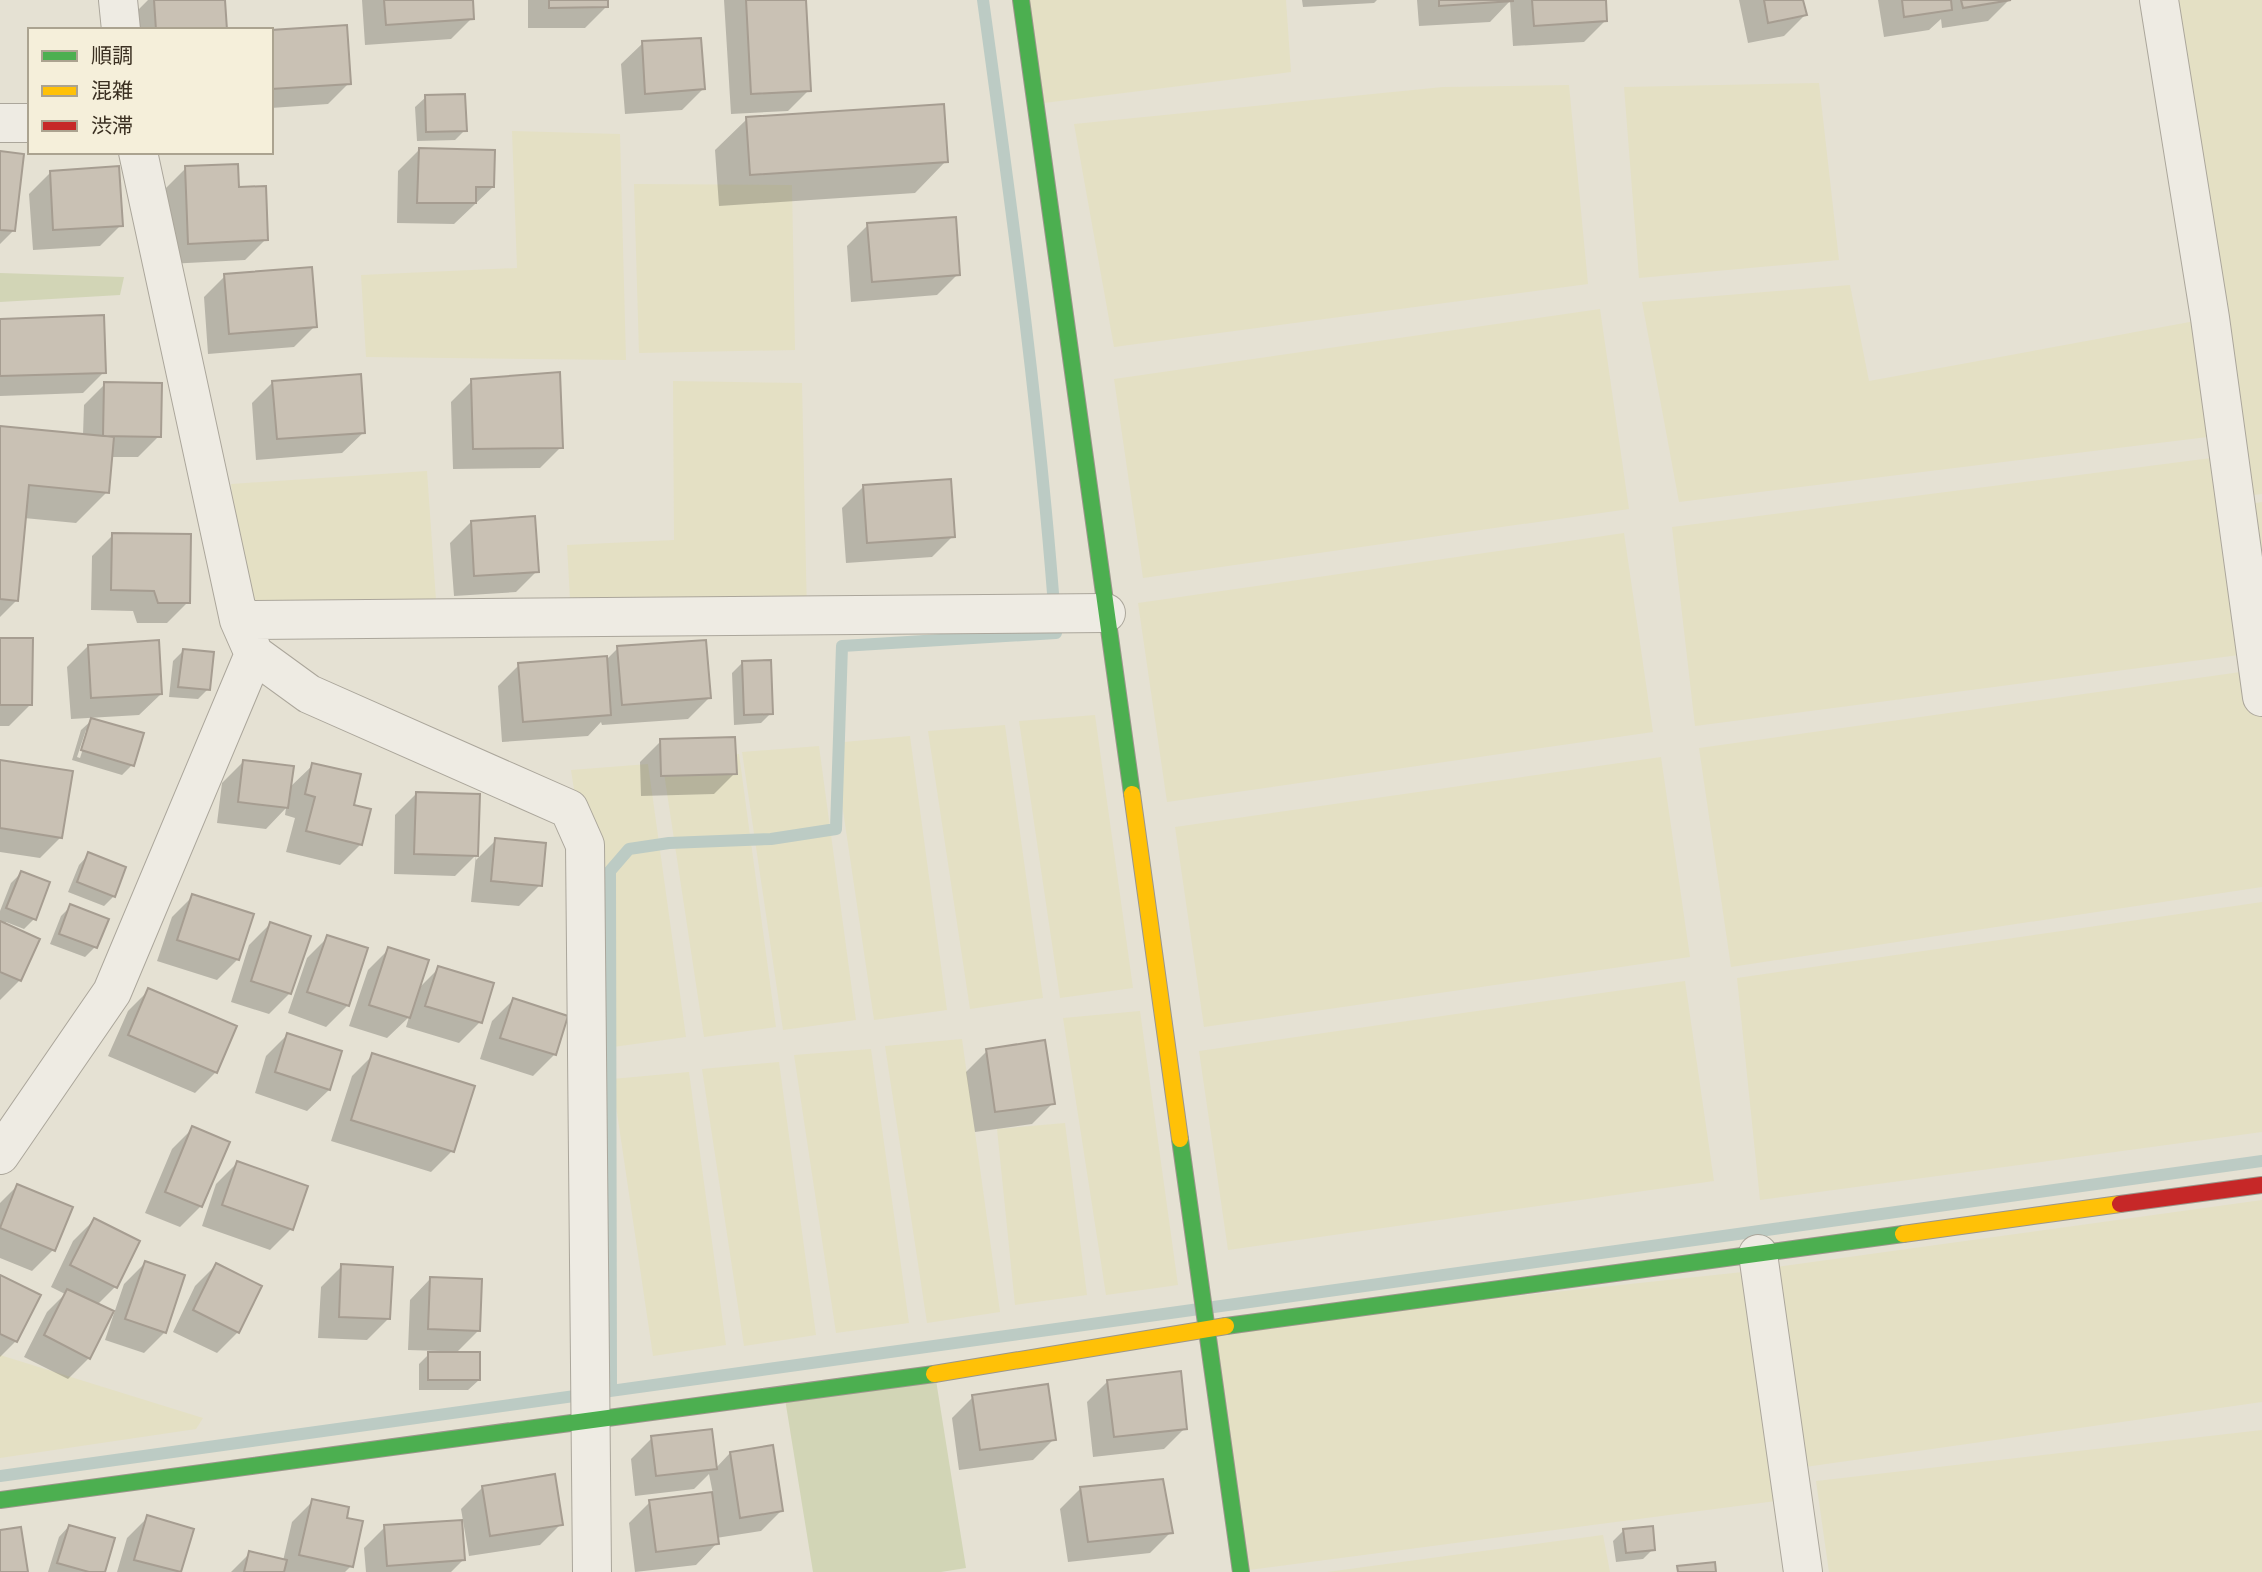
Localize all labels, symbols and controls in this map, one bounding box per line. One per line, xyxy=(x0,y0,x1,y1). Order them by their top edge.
legend xyxy=(28,28,273,154)
text: 順調 xyxy=(91,39,133,69)
text: 混雑 xyxy=(91,74,133,104)
text: 渋滞 xyxy=(91,109,133,139)

